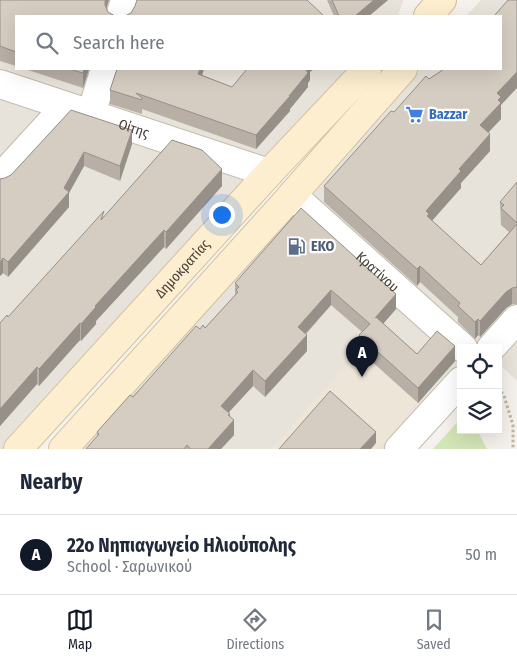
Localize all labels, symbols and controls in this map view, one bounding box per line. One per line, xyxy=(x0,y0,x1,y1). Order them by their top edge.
search box xyxy=(15,15,502,70)
icon: search xyxy=(33,29,61,57)
text: Search here xyxy=(73,31,165,54)
supermarket icon: Bazzar xyxy=(405,104,425,124)
place label: Bazzar xyxy=(429,106,468,123)
street label: Οίτης xyxy=(116,115,152,141)
your location xyxy=(209,202,235,228)
street label: Δημοκρατίας xyxy=(151,236,213,301)
fuel station icon: EKO xyxy=(287,236,307,256)
place label: EKO xyxy=(311,238,335,255)
street label: Κρατίνου xyxy=(353,248,403,295)
pin: A xyxy=(346,336,378,377)
map controls xyxy=(457,344,502,434)
button: locate xyxy=(457,344,502,389)
button: layers xyxy=(457,389,502,434)
text: Nearby xyxy=(20,469,82,495)
text: 22ο Νηπιαγωγείο Ηλιούπολης xyxy=(67,534,296,557)
text: A xyxy=(32,545,40,564)
text: 50 m xyxy=(465,545,497,564)
text: School · Σαρωνικού xyxy=(67,557,192,576)
tab: Map xyxy=(66,606,94,653)
tab: Directions xyxy=(226,606,284,653)
tab: Saved xyxy=(417,606,451,653)

